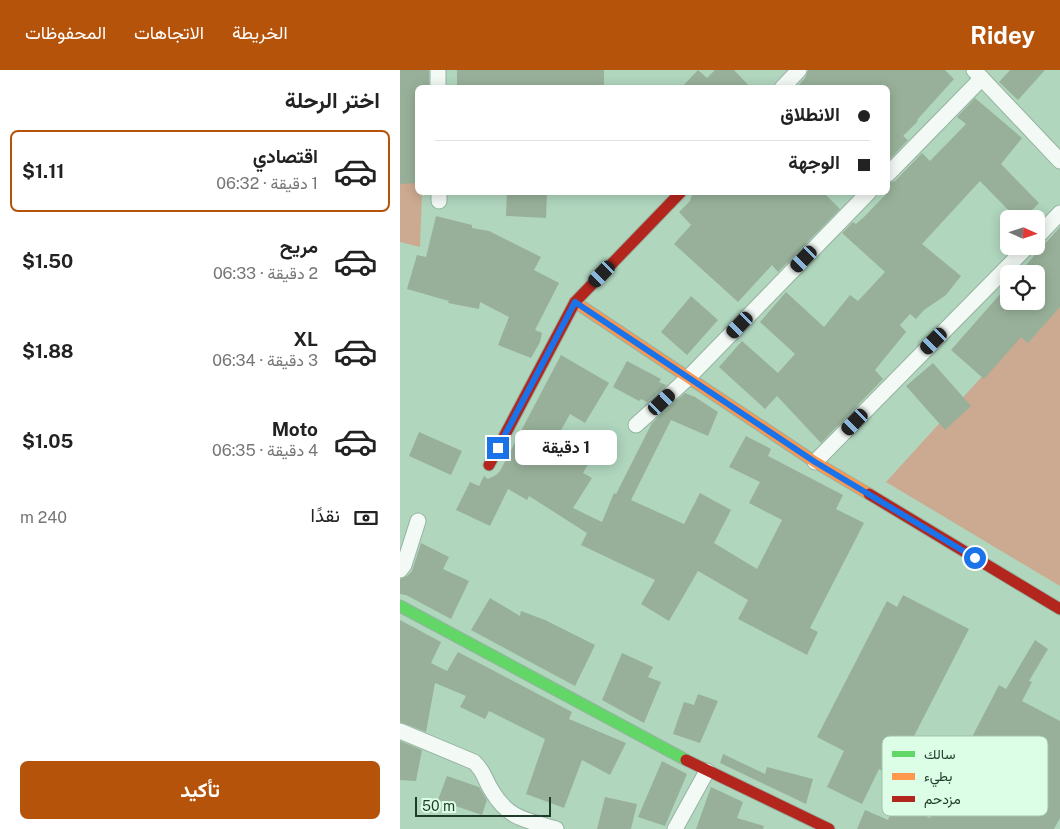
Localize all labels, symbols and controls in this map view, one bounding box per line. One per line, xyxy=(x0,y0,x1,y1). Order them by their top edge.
text: Ridey xyxy=(970,21,1035,49)
text: المحفوظات xyxy=(25,22,106,43)
text: الاتجاهات xyxy=(134,22,204,43)
text: الخريطة xyxy=(232,22,288,43)
text: اختر الرحلة xyxy=(285,87,380,113)
text: الانطلاق xyxy=(780,103,840,125)
text: اقتصادي xyxy=(253,145,318,167)
icon: car xyxy=(333,149,378,194)
text: الوجهة xyxy=(788,151,840,173)
text: $1.11 xyxy=(22,160,64,182)
text: 1 دقيقة · 06:32 xyxy=(216,174,318,193)
north arrow xyxy=(1000,210,1045,255)
map controls xyxy=(1000,210,1045,310)
text: مريح xyxy=(280,235,318,257)
icon: car xyxy=(333,239,378,284)
car xyxy=(788,243,819,275)
text: $1.50 xyxy=(22,250,73,272)
car xyxy=(586,258,617,290)
text: 2 دقيقة · 06:33 xyxy=(213,264,318,283)
button: locate xyxy=(1000,265,1045,310)
car xyxy=(724,309,755,341)
car xyxy=(918,325,949,357)
text: XL xyxy=(293,328,318,350)
icon: car xyxy=(333,329,378,374)
text: $1.88 xyxy=(22,340,74,362)
text: 3 دقيقة · 06:34 xyxy=(212,351,318,370)
car xyxy=(645,386,678,418)
car xyxy=(839,406,870,438)
text: Moto xyxy=(272,418,318,440)
icon: car xyxy=(333,419,378,464)
text: $1.05 xyxy=(22,430,73,452)
callout: 1 دقيقة xyxy=(516,430,618,466)
route end xyxy=(487,437,509,459)
text: 1 دقيقة xyxy=(542,438,590,457)
text: 4 دقيقة · 06:35 xyxy=(212,441,318,460)
text: نقدًا xyxy=(311,504,340,526)
icon: cash xyxy=(352,504,380,532)
text: 240 m xyxy=(20,508,67,527)
route start xyxy=(964,547,986,569)
legend xyxy=(882,736,1048,816)
text: سالك xyxy=(924,746,955,762)
button: تأكيد xyxy=(20,761,380,819)
text: بطيء xyxy=(924,768,952,788)
text: مزدحم xyxy=(924,791,961,808)
scale bar xyxy=(415,794,551,817)
text: 50 m xyxy=(422,798,455,814)

